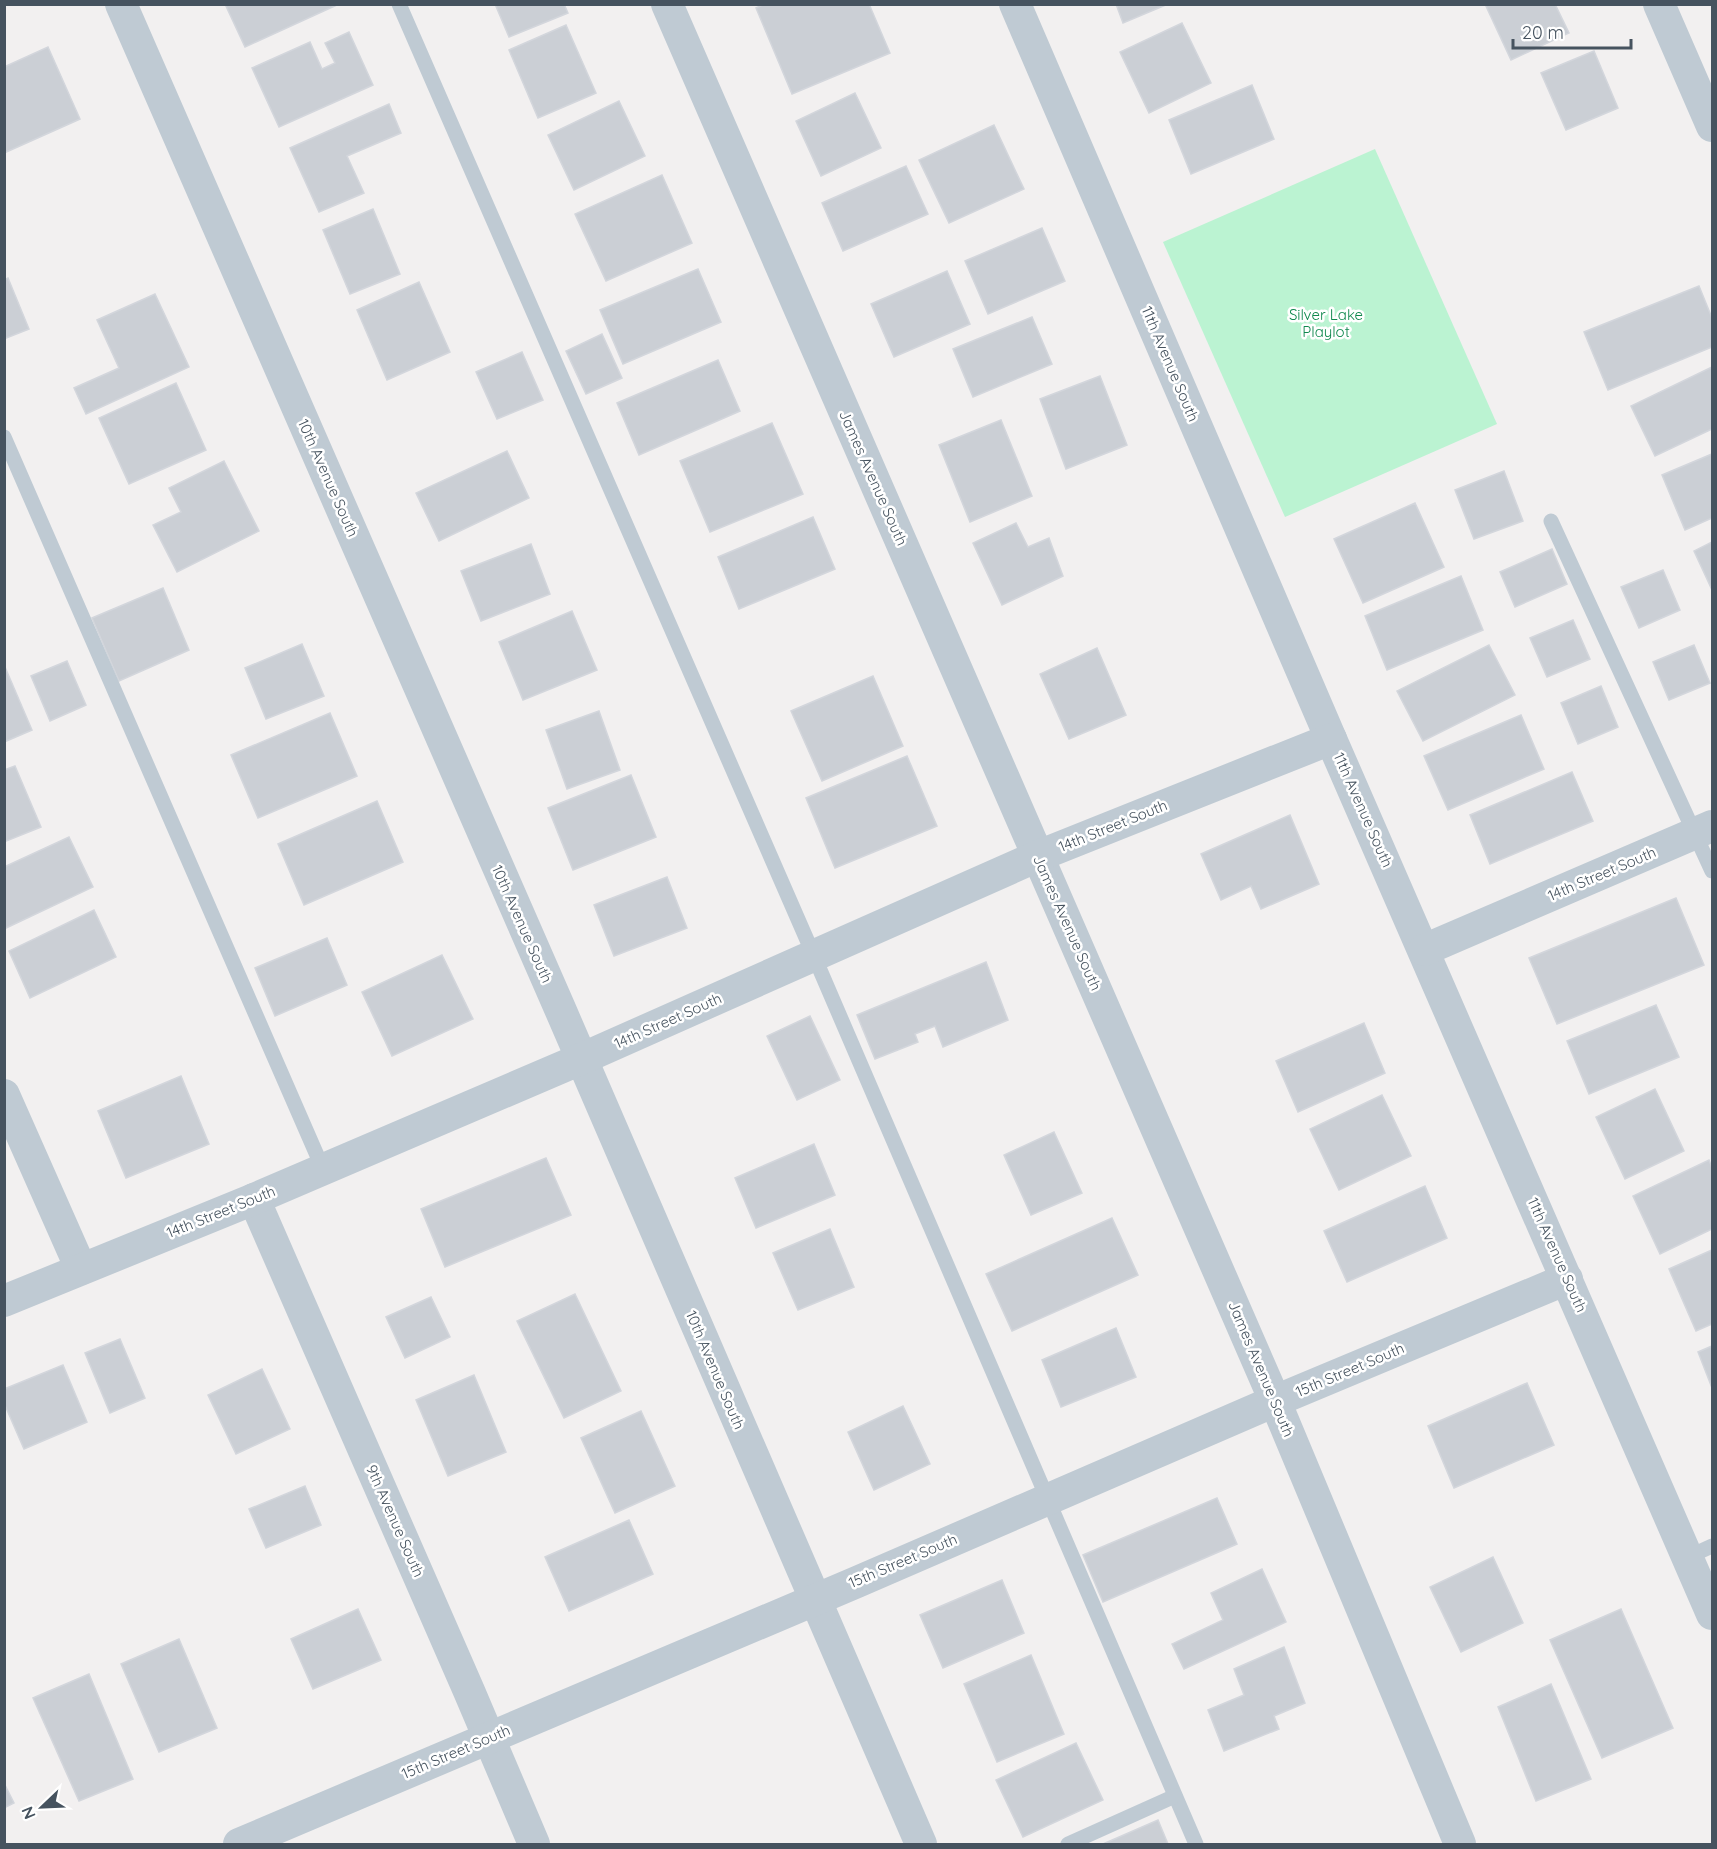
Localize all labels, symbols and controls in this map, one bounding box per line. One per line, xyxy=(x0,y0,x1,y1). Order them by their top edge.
scale bar xyxy=(1513,12,1632,50)
text: 20 m xyxy=(1522,21,1564,44)
street label: 11th Avenue South xyxy=(1138,303,1203,425)
park label: Silver Lake Playlot xyxy=(1289,305,1363,341)
street label: James Avenue South xyxy=(835,407,912,548)
street label: 10th Avenue South xyxy=(294,416,363,540)
street label: 11th Avenue South xyxy=(1330,749,1397,870)
street label: 14th Street South xyxy=(1056,795,1170,856)
street label: 14th Street South xyxy=(1545,842,1659,905)
street label: James Avenue South xyxy=(1029,852,1106,993)
street label: 10th Avenue South xyxy=(488,862,557,986)
street label: 14th Street South xyxy=(611,988,724,1053)
street label: 14th Street South xyxy=(164,1181,278,1242)
street label: 11th Avenue South xyxy=(1524,1194,1591,1315)
street label: James Avenue South xyxy=(1224,1298,1299,1440)
street label: 10th Avenue South xyxy=(682,1308,749,1432)
street label: 15th Street South xyxy=(1293,1338,1407,1401)
street label: 9th Avenue South xyxy=(362,1462,429,1580)
street label: 15th Street South xyxy=(846,1529,960,1592)
street label: 15th Street South xyxy=(399,1720,513,1783)
north arrow xyxy=(12,1777,72,1837)
text: N xyxy=(17,1804,40,1822)

